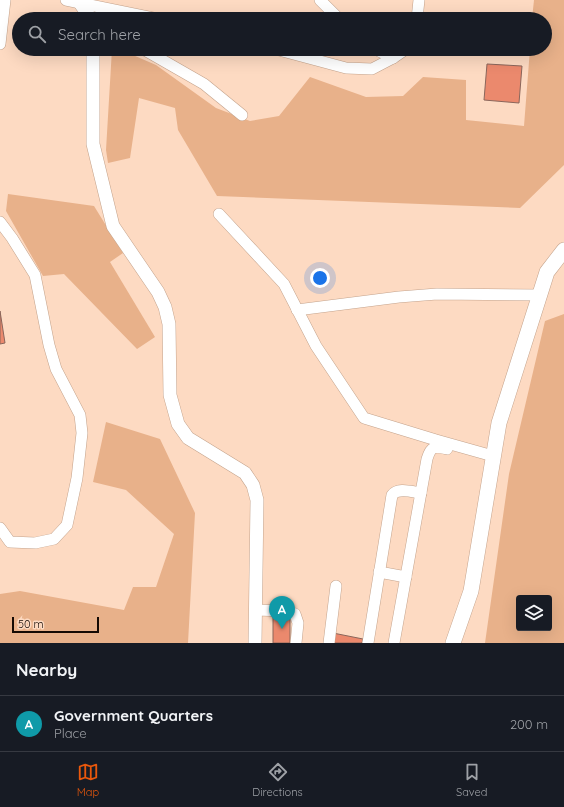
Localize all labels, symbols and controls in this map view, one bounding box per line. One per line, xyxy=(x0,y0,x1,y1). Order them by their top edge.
search box xyxy=(12,12,552,56)
icon: search xyxy=(26,23,48,45)
text: Search here xyxy=(58,25,141,44)
your location xyxy=(310,268,330,288)
map controls xyxy=(516,595,552,631)
button: layers xyxy=(516,595,552,631)
pin: A xyxy=(269,596,295,629)
scale bar xyxy=(12,615,99,634)
text: 50 m xyxy=(18,617,44,631)
text: Nearby xyxy=(16,659,77,680)
text: Government Quarters xyxy=(54,706,213,725)
text: A xyxy=(25,716,33,732)
text: 200 m xyxy=(510,716,548,732)
text: Place xyxy=(54,725,87,741)
tab: Map xyxy=(77,761,99,799)
tab: Directions xyxy=(252,761,303,799)
tab: Saved xyxy=(456,761,487,799)

